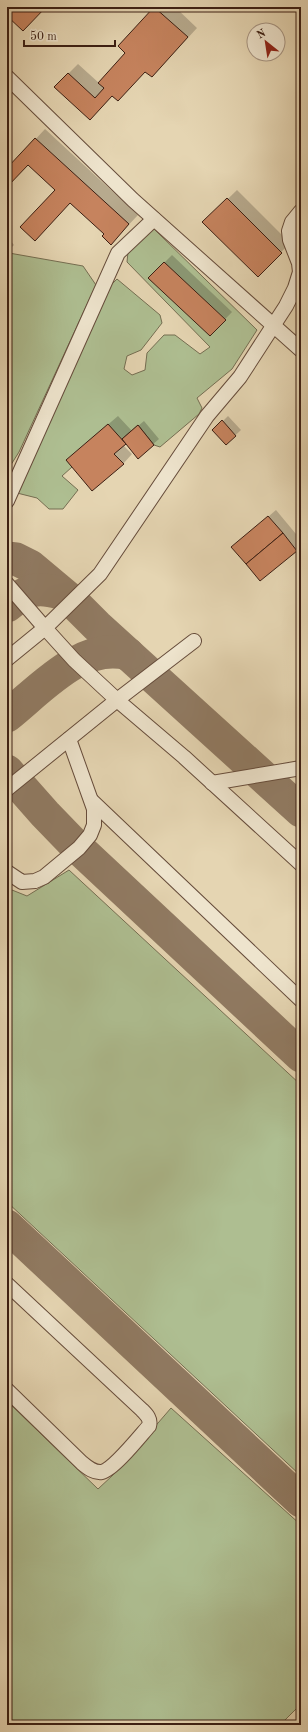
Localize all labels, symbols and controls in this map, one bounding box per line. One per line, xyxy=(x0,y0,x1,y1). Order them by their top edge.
scale bar xyxy=(24,22,115,48)
north arrow xyxy=(246,22,286,62)
text: N xyxy=(255,27,269,42)
text: 50 m xyxy=(30,30,57,43)

